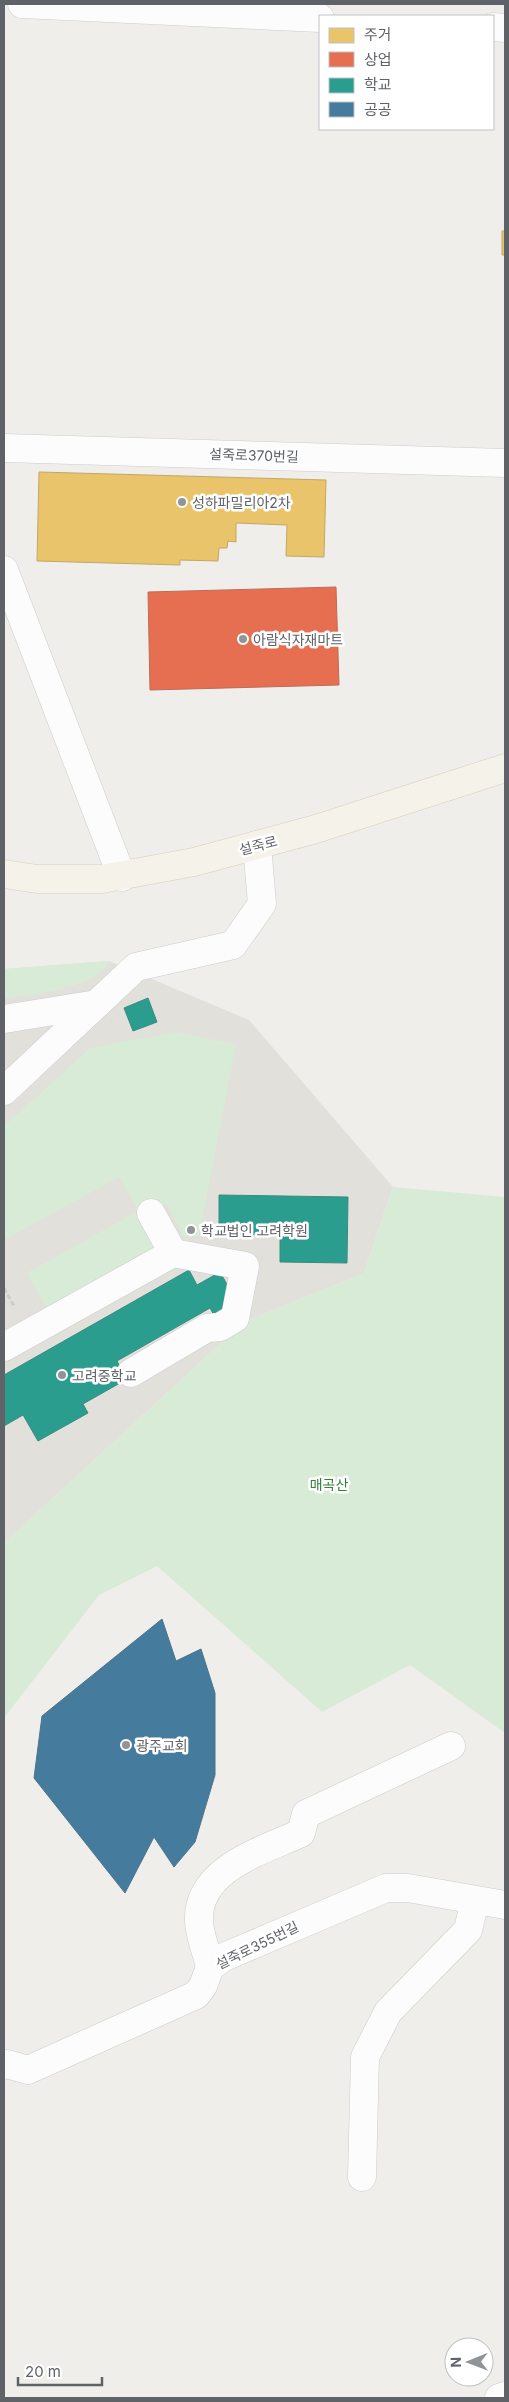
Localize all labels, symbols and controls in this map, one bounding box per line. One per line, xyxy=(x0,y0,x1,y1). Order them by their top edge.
legend xyxy=(319,15,494,130)
text: 주거 xyxy=(364,25,392,44)
text: 상업 xyxy=(364,50,392,69)
text: 학교 xyxy=(364,75,392,94)
text: 공공 xyxy=(364,100,392,119)
street label: 설죽로370번길 xyxy=(209,445,299,465)
place label: 성하파밀리아2차 xyxy=(192,494,291,511)
marker: 성하파밀리아2차 xyxy=(176,496,188,508)
place label: 아람식자재마트 xyxy=(253,631,343,648)
marker: 아람식자재마트 xyxy=(237,633,249,645)
street label: 설죽로 xyxy=(237,832,279,858)
place label: 학교법인 고려학원 xyxy=(201,1222,308,1239)
marker: 학교법인 고려학원 xyxy=(185,1224,197,1236)
place label: 고려중학교 xyxy=(72,1367,137,1384)
marker: 고려중학교 xyxy=(56,1369,68,1381)
park label: 매곡산 xyxy=(310,1476,348,1493)
place label: 광주교회 xyxy=(136,1737,188,1754)
marker: 광주교회 xyxy=(120,1739,132,1751)
street label: 설죽로355번길 xyxy=(213,1918,301,1972)
north arrow xyxy=(444,2337,494,2387)
scale bar xyxy=(18,2354,101,2386)
text: N xyxy=(447,2357,464,2368)
text: 20 m xyxy=(25,2362,61,2381)

